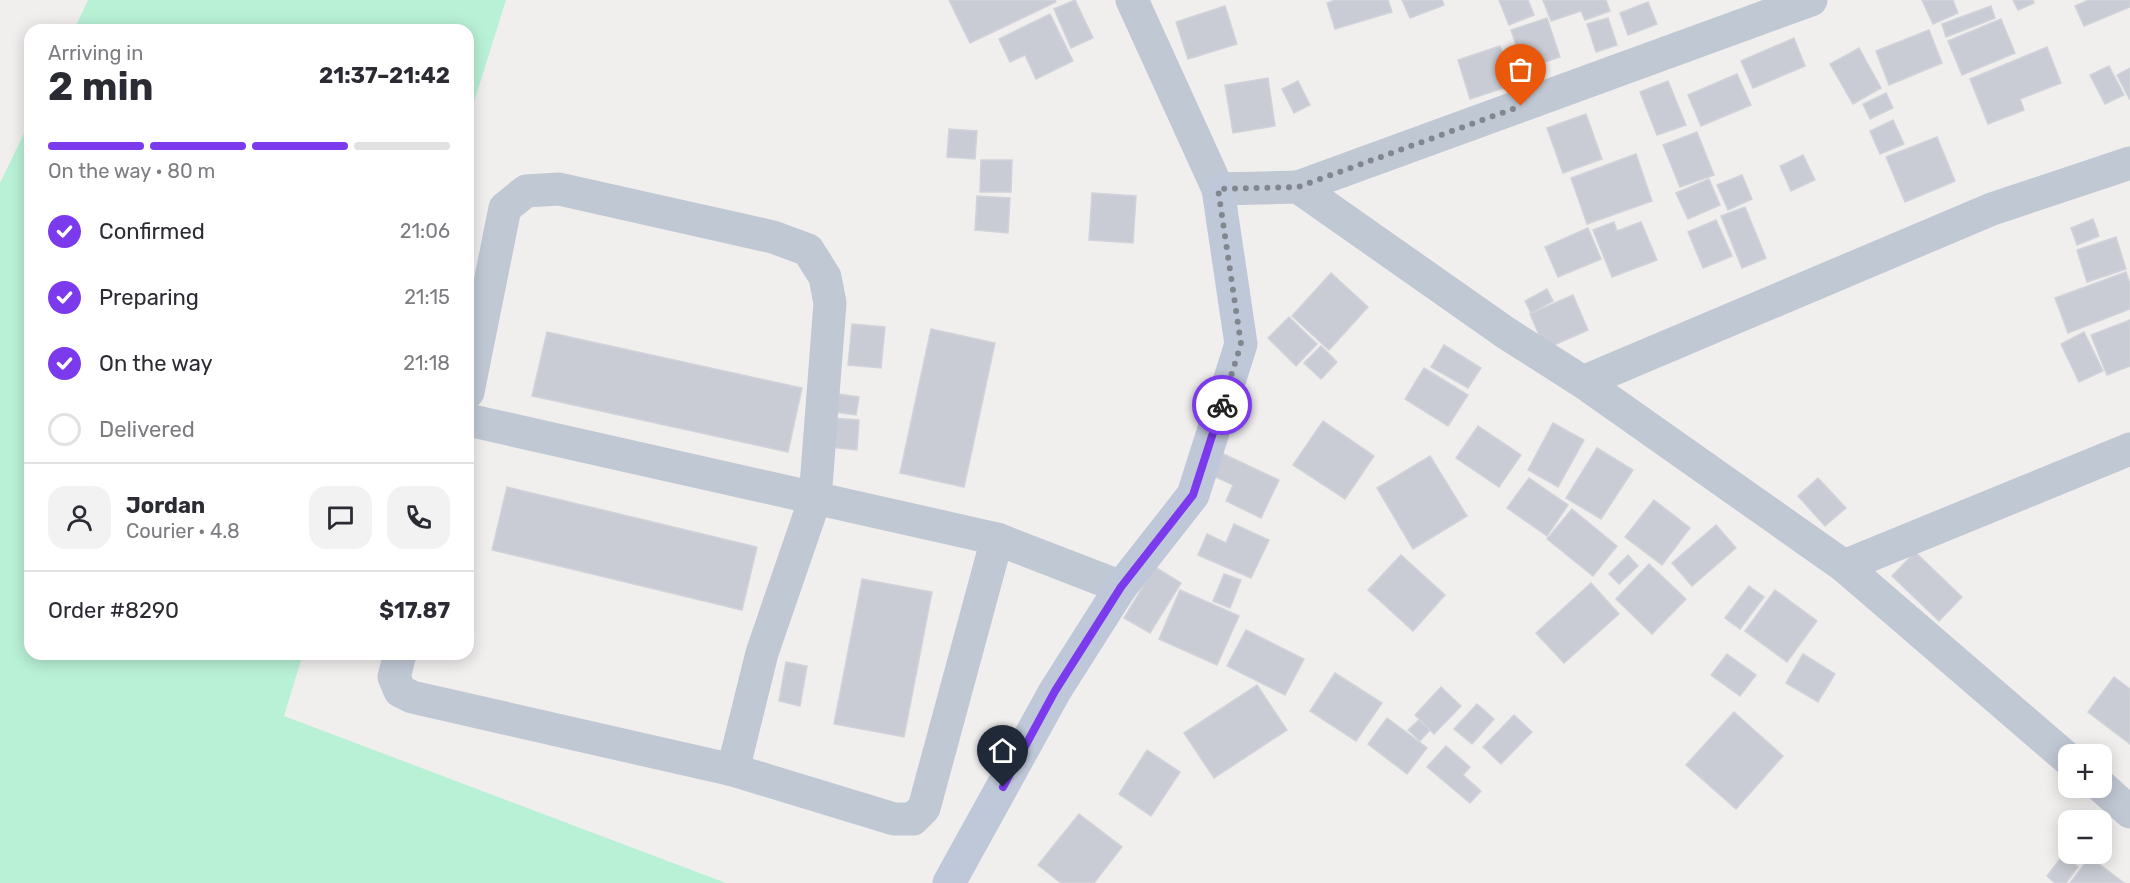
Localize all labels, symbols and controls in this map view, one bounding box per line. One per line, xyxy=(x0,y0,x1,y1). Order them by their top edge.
text: Arriving in xyxy=(48,41,143,65)
pin xyxy=(1495,44,1546,106)
icon: bag xyxy=(1504,53,1537,86)
text: 21:37–21:42 xyxy=(319,62,450,89)
text: 2 min xyxy=(48,64,154,110)
text: On the way · 80 m xyxy=(48,159,215,183)
icon: check xyxy=(48,215,81,248)
text: Confirmed xyxy=(99,218,205,245)
text: 21:06 xyxy=(400,219,450,243)
icon: check xyxy=(48,281,81,314)
text: Preparing xyxy=(99,284,199,311)
text: 21:15 xyxy=(404,285,450,309)
icon: check xyxy=(48,347,81,380)
text: On the way xyxy=(99,350,213,377)
text: 21:18 xyxy=(403,351,450,375)
courier xyxy=(1192,375,1252,435)
icon: bike xyxy=(1206,389,1239,422)
text: Delivered xyxy=(99,416,195,443)
button: person xyxy=(48,486,111,549)
button: chat xyxy=(309,486,372,549)
button: phone xyxy=(387,486,450,549)
text: Jordan xyxy=(126,492,205,519)
text: Courier · 4.8 xyxy=(126,519,240,543)
text: Order #8290 xyxy=(48,597,179,624)
text: $17.87 xyxy=(379,597,450,624)
pin xyxy=(977,725,1028,787)
icon: home xyxy=(986,734,1019,767)
map controls xyxy=(2058,744,2112,864)
button: + xyxy=(2058,744,2112,798)
button: − xyxy=(2058,810,2112,864)

